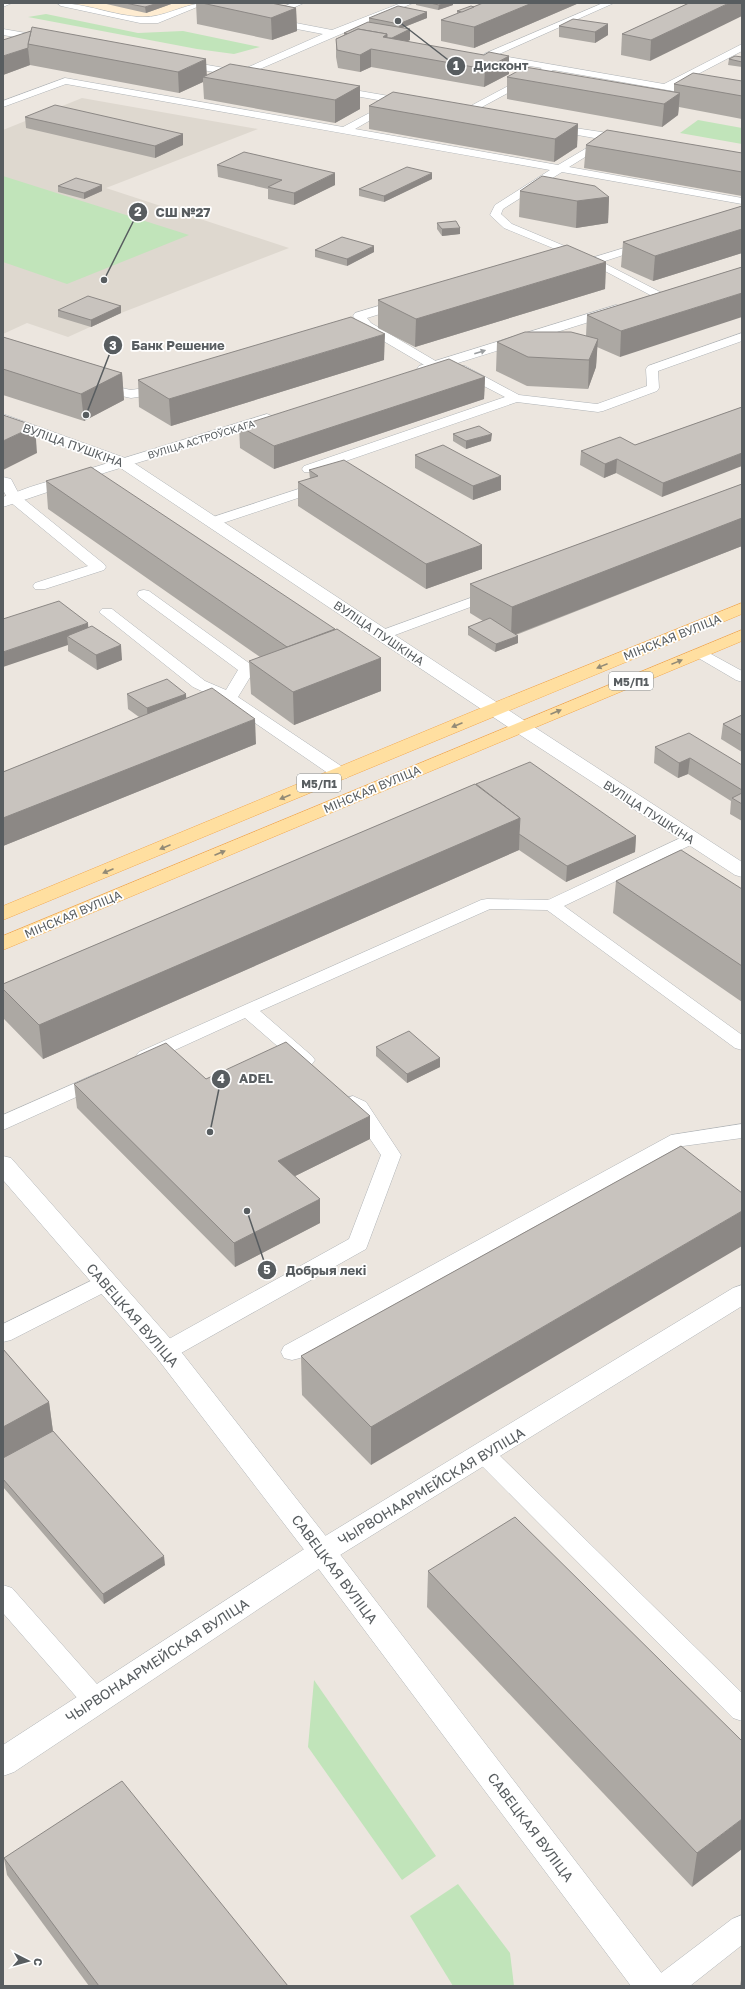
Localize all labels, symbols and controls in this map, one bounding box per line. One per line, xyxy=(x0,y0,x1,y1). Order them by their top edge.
callout: Дисконт xyxy=(446,53,536,78)
text: Дисконт xyxy=(474,57,529,73)
text: 1 xyxy=(453,58,459,73)
callout: СШ №27 xyxy=(128,200,219,225)
text: 2 xyxy=(134,204,142,219)
text: СШ №27 xyxy=(156,204,210,220)
callout: Банк Решение xyxy=(103,333,233,358)
text: Банк Решение xyxy=(131,337,225,353)
text: 3 xyxy=(109,338,117,353)
one-way arrow xyxy=(475,349,487,355)
street label: ВУЛІЦА АСТРОЎСКАГА xyxy=(146,417,256,461)
street label: ВУЛІЦА ПУШКІНА xyxy=(21,420,125,470)
street label: ВУЛІЦА ПУШКІНА xyxy=(331,597,427,669)
street label: МІНСКАЯ ВУЛІЦА xyxy=(621,611,723,663)
one-way arrow xyxy=(671,659,683,665)
one-way arrow xyxy=(595,663,607,669)
road number: М5/П1 xyxy=(609,672,653,690)
one-way arrow xyxy=(551,709,562,715)
one-way arrow xyxy=(451,722,463,729)
street label: МІНСКАЯ ВУЛІЦА xyxy=(321,762,423,816)
road number: М5/П1 xyxy=(297,774,341,792)
street label: ВУЛІЦА ПУШКІНА xyxy=(601,777,697,847)
one-way arrow xyxy=(280,794,291,800)
one-way arrow xyxy=(160,844,171,850)
one-way arrow xyxy=(214,850,225,856)
one-way arrow xyxy=(102,868,114,874)
street label: МІНСКАЯ ВУЛІЦА xyxy=(22,887,124,941)
callout: ADEL xyxy=(211,1066,281,1091)
text: ADEL xyxy=(239,1070,274,1086)
text: 4 xyxy=(217,1071,225,1086)
callout: Добрыя лекі xyxy=(257,1257,374,1282)
street label: САВЕЦКАЯ ВУЛІЦА xyxy=(83,1260,183,1371)
text: 5 xyxy=(263,1262,271,1277)
text: Добрыя лекі xyxy=(286,1262,366,1278)
street label: ЧЫРВОНААРМЕЙСКАЯ ВУЛІЦА xyxy=(334,1423,528,1549)
street label: САВЕЦКАЯ ВУЛІЦА xyxy=(288,1511,382,1627)
street label: ЧЫРВОНААРМЕЙСКАЯ ВУЛІЦА xyxy=(62,1594,252,1726)
street label: САВЕЦКАЯ ВУЛІЦА xyxy=(484,1769,578,1885)
north arrow xyxy=(8,1941,48,1981)
text: С xyxy=(32,1958,45,1967)

